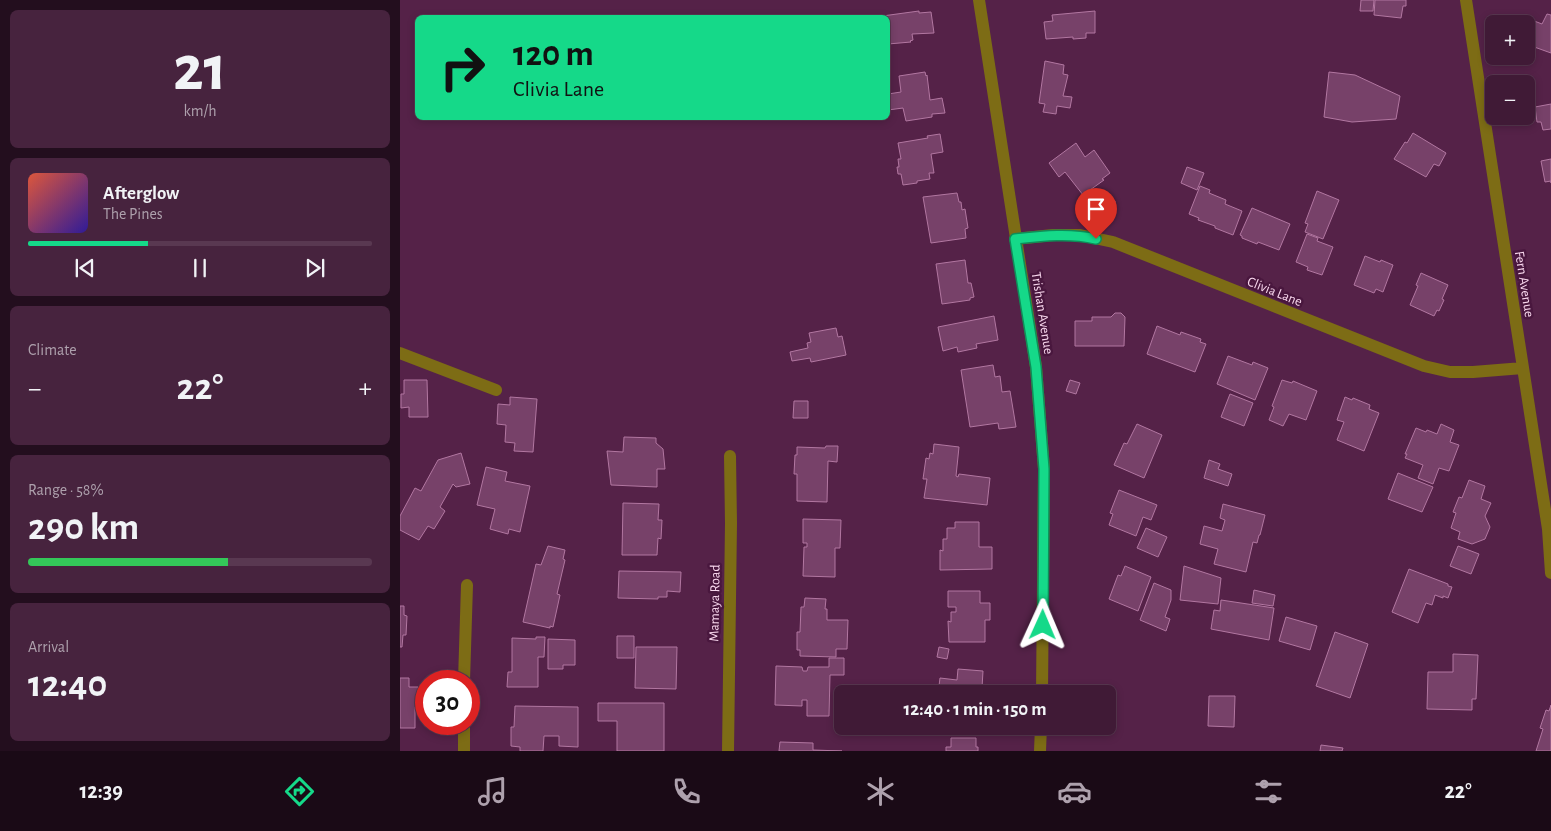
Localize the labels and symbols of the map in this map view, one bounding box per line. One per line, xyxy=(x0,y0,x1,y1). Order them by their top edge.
pin xyxy=(1075,188,1117,239)
street label: Fern Avenue xyxy=(1512,250,1536,318)
street label: Trishan Avenue xyxy=(1029,271,1055,355)
street label: Clivia Lane xyxy=(1245,275,1304,309)
street label: Mamaya Road xyxy=(707,564,723,642)
position arrow xyxy=(1016,598,1068,650)
speed limit sign: 30 xyxy=(415,670,480,735)

